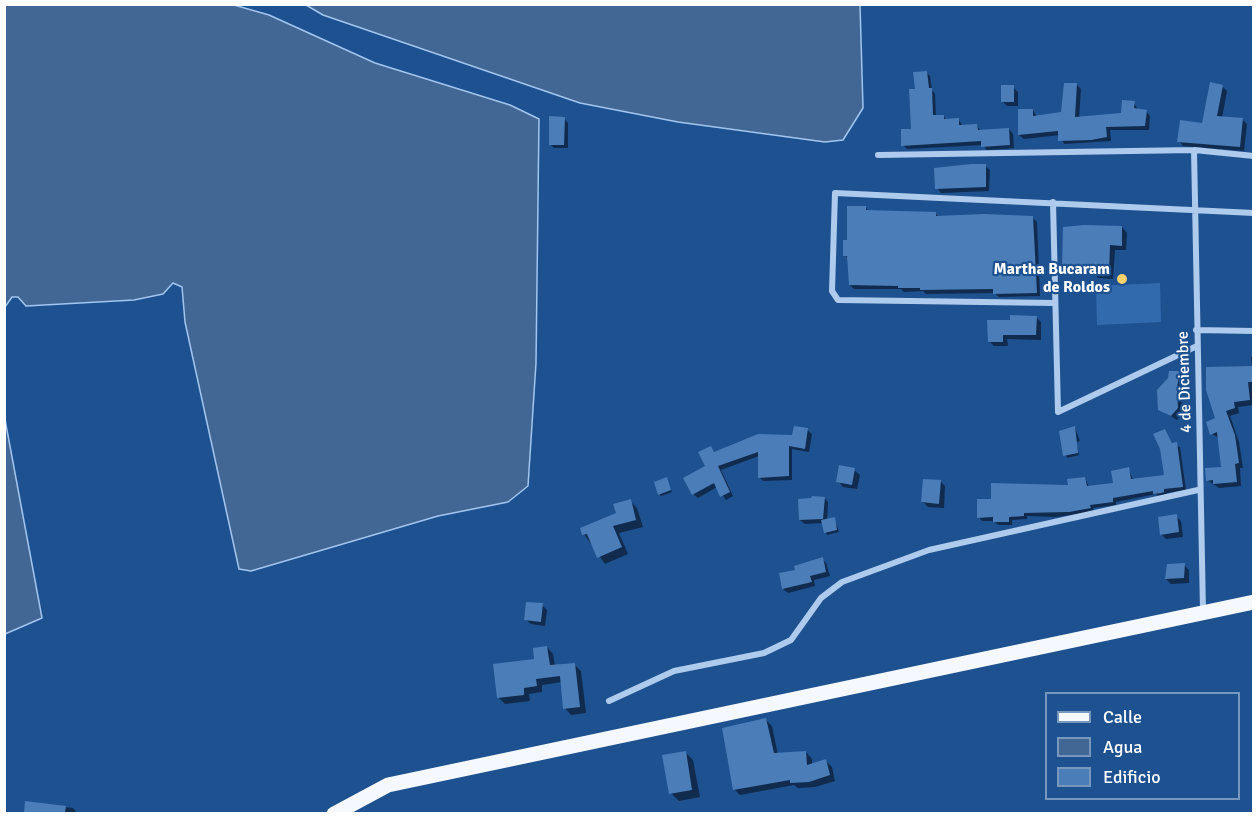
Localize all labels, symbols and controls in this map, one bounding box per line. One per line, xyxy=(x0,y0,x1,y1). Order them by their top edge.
place label: Martha Bucaram de Roldos xyxy=(993,260,1110,298)
marker: Martha Bucaram de Roldos xyxy=(1115,272,1129,286)
street label: 4 de Diciembre xyxy=(1174,331,1196,433)
legend xyxy=(1045,692,1240,800)
text: Calle xyxy=(1103,706,1142,728)
text: Agua xyxy=(1103,736,1142,758)
text: Edificio xyxy=(1103,766,1161,788)

